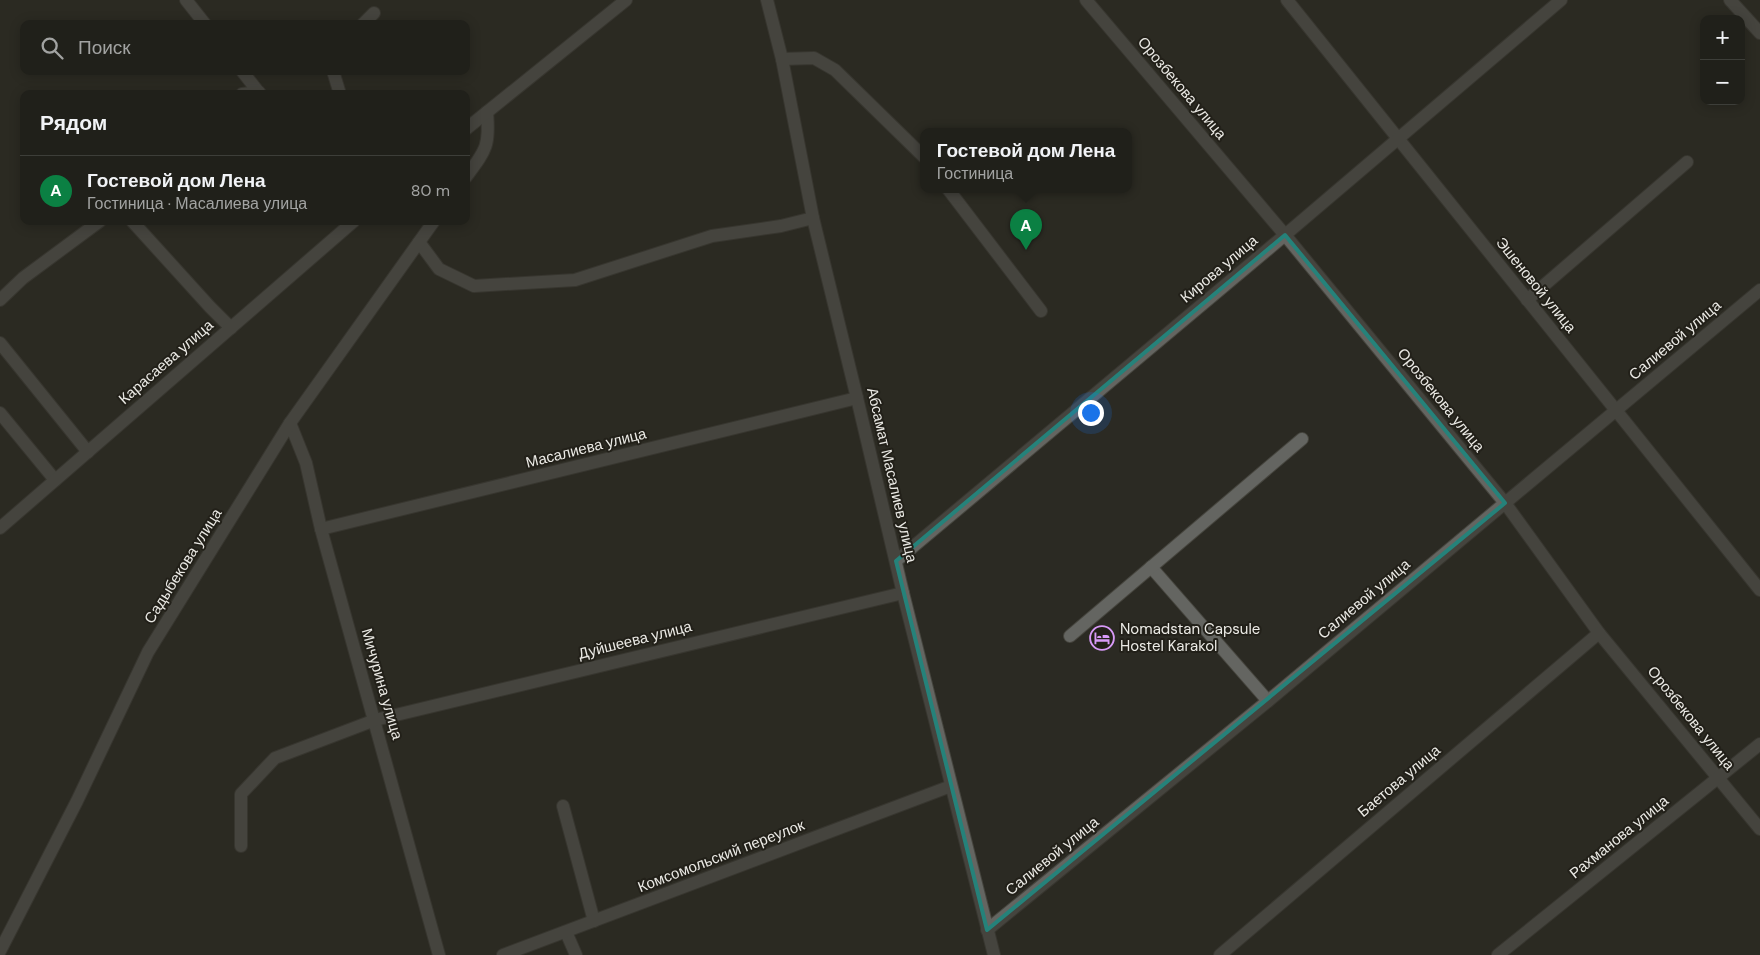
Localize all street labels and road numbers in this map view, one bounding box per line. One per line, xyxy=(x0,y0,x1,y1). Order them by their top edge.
street label: Орозбекова улица xyxy=(1133,33,1231,144)
street label: Кирова улица xyxy=(1176,230,1262,307)
street label: Эшеновой улица xyxy=(1491,233,1581,337)
street label: Салиевой улица xyxy=(1625,295,1726,384)
street label: Карасаева улица xyxy=(114,315,218,409)
street label: Орозбекова улица xyxy=(1393,344,1489,457)
street label: Абсамат Масалиев улица xyxy=(862,386,922,565)
street label: Масалиева улица xyxy=(524,423,649,473)
street label: Садыбекова улица xyxy=(140,504,227,627)
street label: Салиевой улица xyxy=(1314,554,1415,643)
street label: Дуйшеева улица xyxy=(576,616,695,664)
street label: Мичурина улица xyxy=(357,626,408,742)
street label: Орозбекова улица xyxy=(1643,662,1739,775)
street label: Баетова улица xyxy=(1353,740,1445,822)
street label: Рахманова улица xyxy=(1565,790,1673,883)
street label: Салиевой улица xyxy=(1001,812,1103,900)
street label: Комсомольский переулок xyxy=(635,815,808,897)

